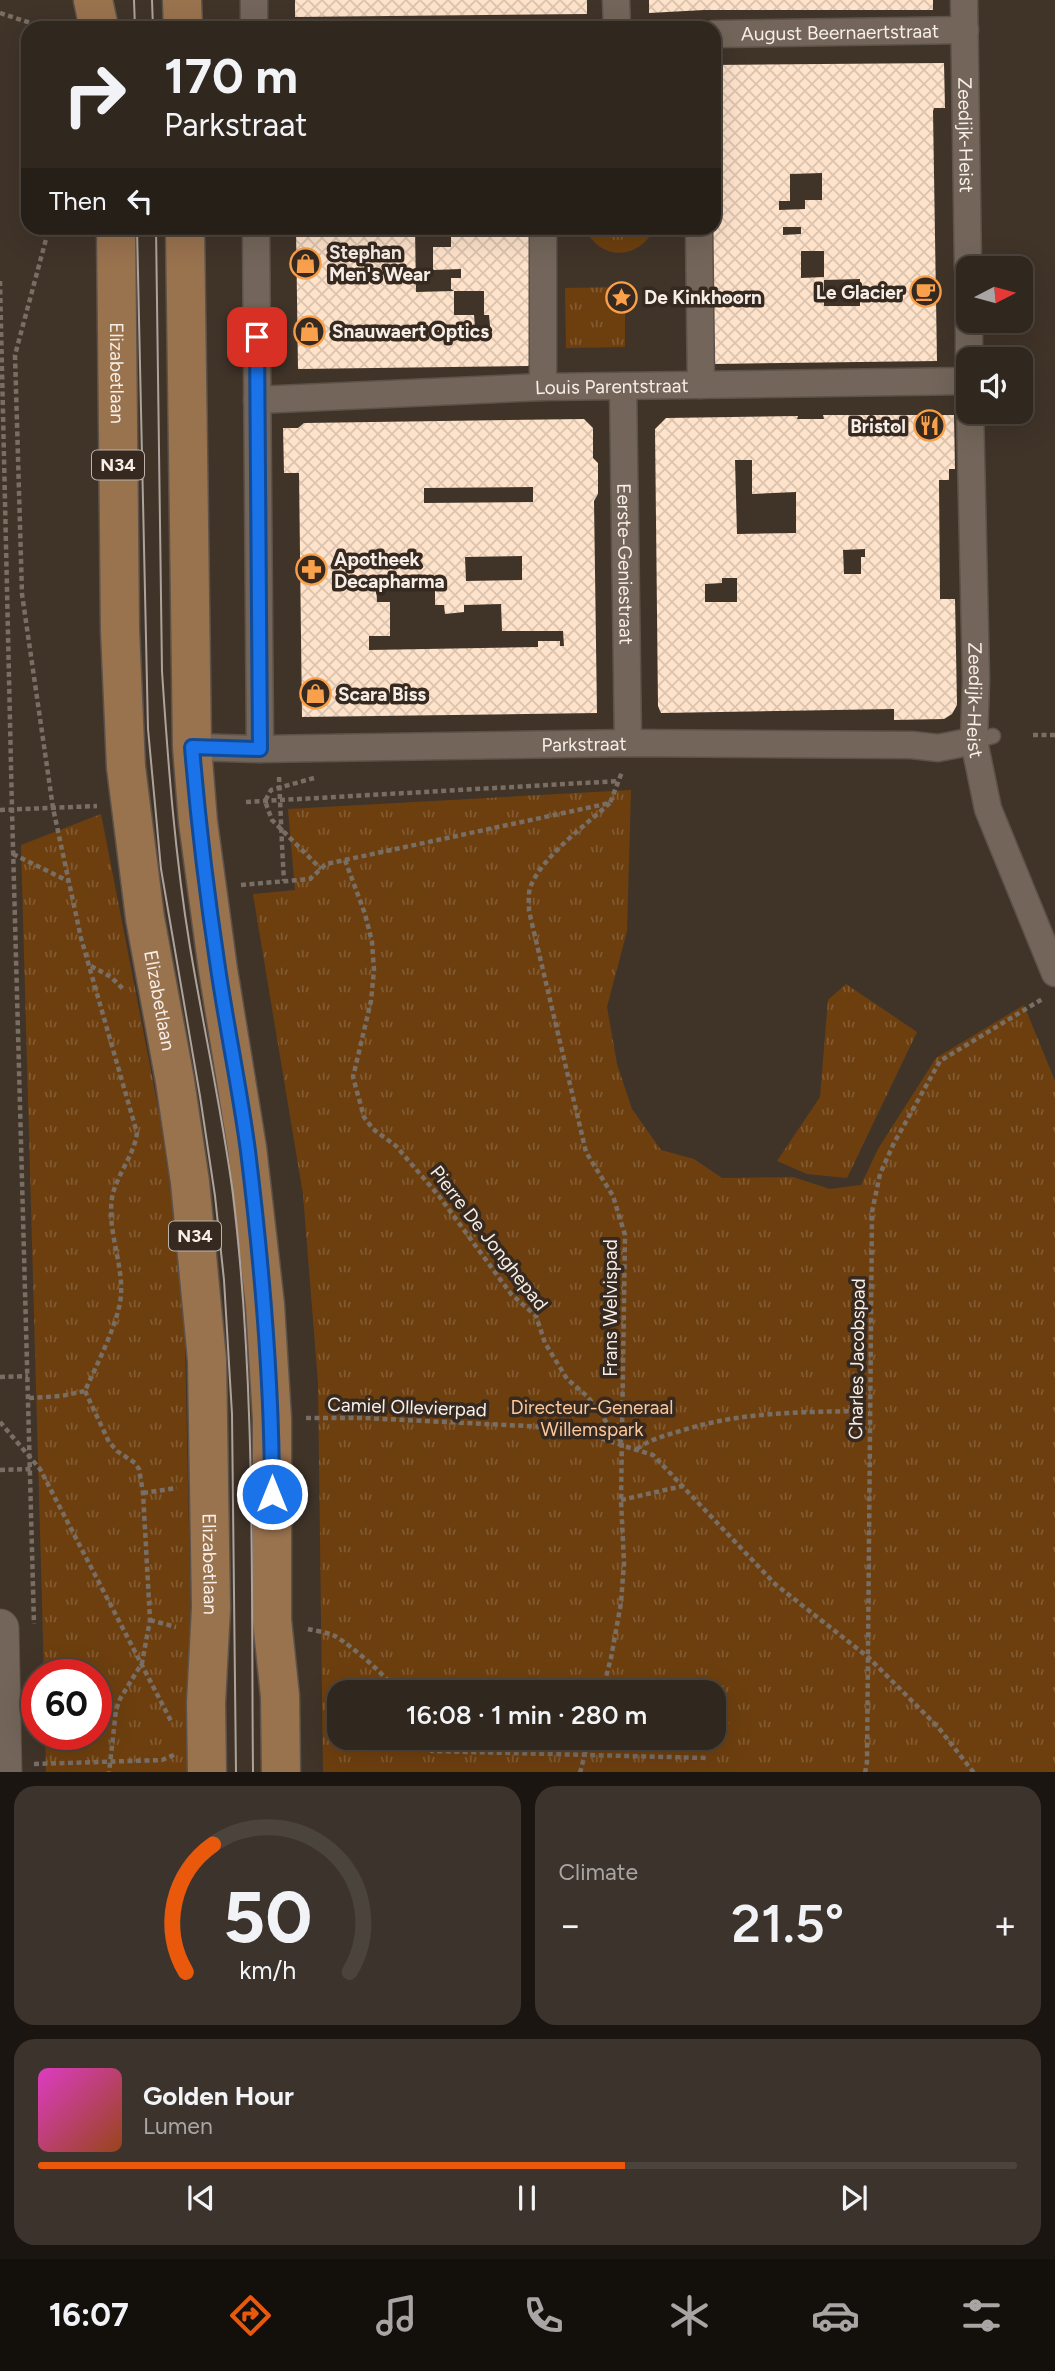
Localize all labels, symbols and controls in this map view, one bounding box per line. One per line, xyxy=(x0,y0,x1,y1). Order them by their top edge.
street label: August Beernaertstraat xyxy=(741,19,939,45)
text: 170 m xyxy=(164,46,298,105)
icon: right xyxy=(49,49,140,140)
street label: Zeedijk-Heist xyxy=(954,77,978,193)
text: Parkstraat xyxy=(164,106,307,144)
icon: left xyxy=(121,182,159,220)
text: Then xyxy=(49,185,107,217)
place label: Stephan Men's Wear xyxy=(329,241,430,286)
shop icon: Stephan Men's Wear xyxy=(289,246,323,280)
north arrow xyxy=(956,256,1032,332)
map controls xyxy=(956,256,1033,424)
cafe icon: Le Glacier xyxy=(909,275,943,309)
place icon: De Kinkhoorn xyxy=(604,280,638,314)
place label: Le Glacier xyxy=(816,281,903,304)
place label: De Kinkhoorn xyxy=(644,286,762,309)
pin xyxy=(227,307,287,367)
shop icon: Snauwaert Optics xyxy=(292,314,326,348)
icon: arrive xyxy=(238,318,276,356)
place label: Snauwaert Optics xyxy=(332,320,489,343)
street label: Elizabetlaan xyxy=(105,322,129,424)
button: sound xyxy=(956,347,1033,424)
street label: Louis Parentstraat xyxy=(534,373,689,399)
restaurant icon: Bristol xyxy=(912,409,946,443)
place label: Bristol xyxy=(850,415,906,438)
road number: N34 xyxy=(92,450,144,480)
street label: Eerste-Geniestraat xyxy=(613,483,638,645)
place label: Apotheek Decapharma xyxy=(334,548,445,593)
pharmacy icon: Apotheek Decapharma xyxy=(294,553,328,587)
street label: Zeedijk-Heist xyxy=(962,642,989,760)
shop icon: Scara Biss xyxy=(298,677,332,711)
place label: Scara Biss xyxy=(338,683,426,706)
street label: Parkstraat xyxy=(541,732,627,756)
street label: Elizabetlaan xyxy=(140,948,181,1052)
street label: Pierre De Jonghepad xyxy=(425,1161,553,1315)
road number: N34 xyxy=(169,1222,221,1251)
street label: Frans Welvispad xyxy=(599,1239,622,1377)
street label: Charles Jacobspad xyxy=(844,1278,870,1440)
street label: Camiel Ollevierpad xyxy=(327,1393,487,1421)
park label: Directeur-Generaal Willemspark xyxy=(511,1396,673,1441)
position arrow xyxy=(235,1457,309,1531)
street label: Elizabetlaan xyxy=(198,1513,223,1615)
speed limit sign: 60 xyxy=(21,1659,112,1750)
text: 16:08 · 1 min · 280 m xyxy=(406,1699,647,1731)
text: Climate xyxy=(559,1858,638,1886)
text: 50 xyxy=(223,1873,312,1960)
text: 21.5° xyxy=(731,1893,844,1955)
text: − xyxy=(559,1902,582,1948)
text: + xyxy=(993,1902,1017,1948)
text: km/h xyxy=(239,1954,296,1984)
text: Golden Hour xyxy=(143,2080,294,2112)
text: Lumen xyxy=(143,2112,213,2140)
icon: previous xyxy=(182,2179,220,2217)
icon: pause xyxy=(508,2179,546,2217)
icon: next xyxy=(835,2179,873,2217)
icon: directions xyxy=(226,2291,275,2340)
icon: music xyxy=(372,2291,421,2340)
icon: phone xyxy=(519,2291,568,2340)
icon: climate xyxy=(665,2291,714,2340)
icon: car xyxy=(811,2291,860,2340)
icon: filters xyxy=(957,2291,1006,2340)
text: 16:07 xyxy=(49,2296,129,2334)

